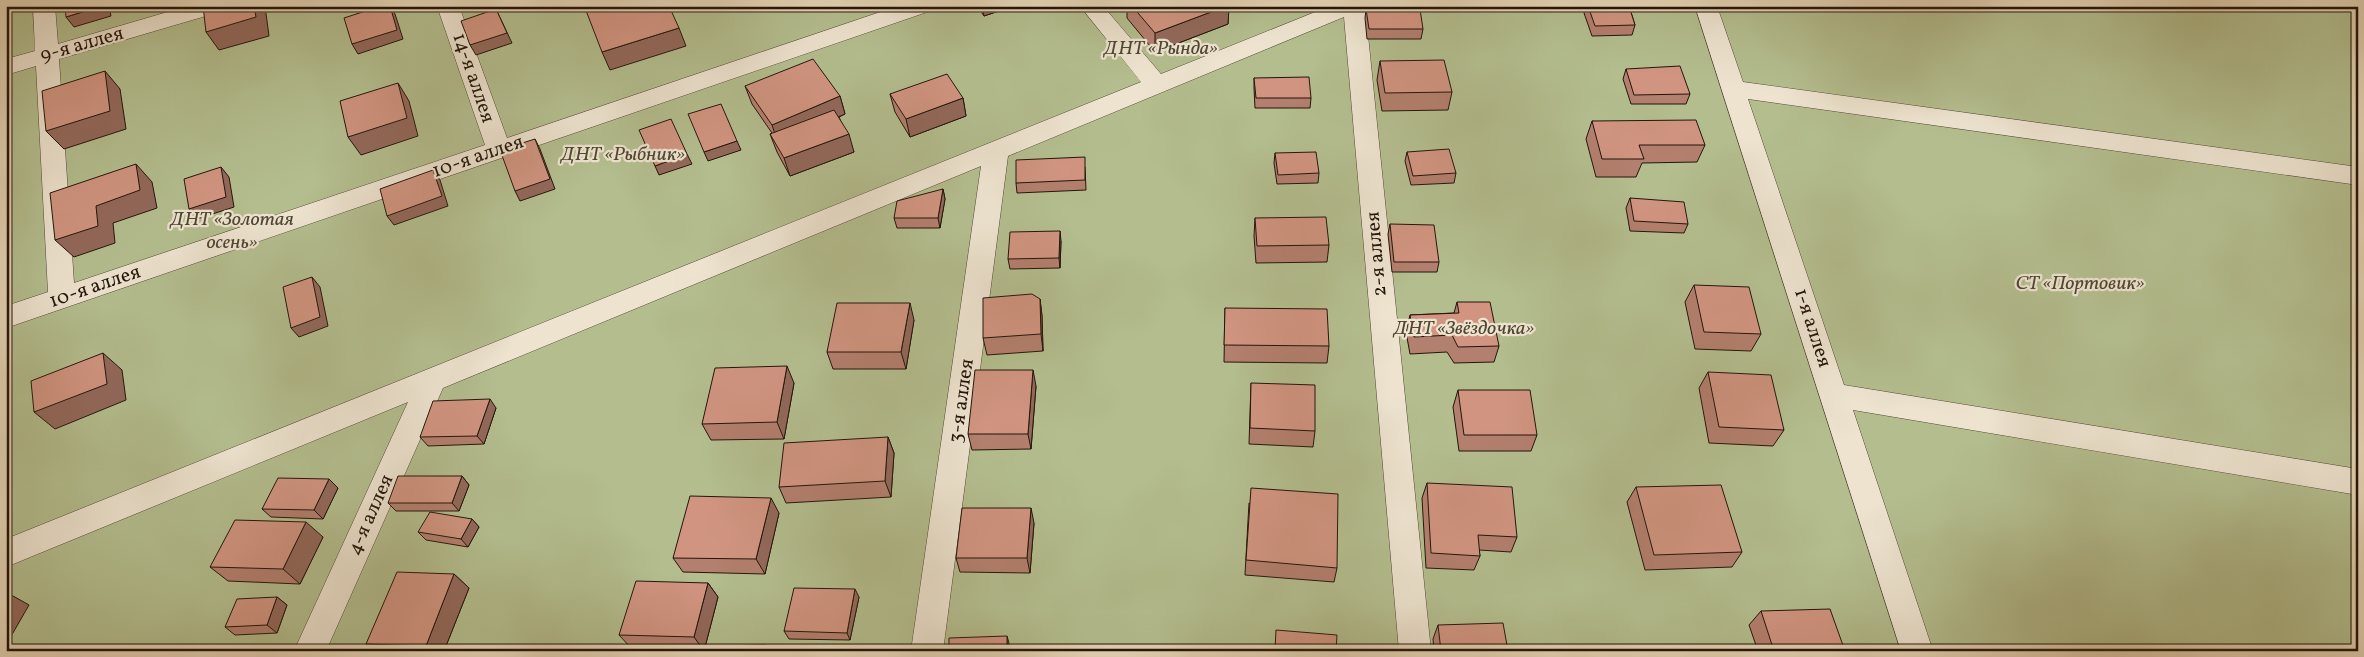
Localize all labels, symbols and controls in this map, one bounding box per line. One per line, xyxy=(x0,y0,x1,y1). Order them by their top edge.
street label: 9-я аллея xyxy=(37,20,127,70)
street label: 14-я аллея xyxy=(445,29,501,127)
park label: ДНТ «Рында» xyxy=(1102,35,1218,63)
street label: 10-я аллея xyxy=(429,128,527,186)
park label: ДНТ «Рыбник» xyxy=(559,141,685,169)
park label: ДНТ «Золотая осень» xyxy=(168,206,294,257)
street label: 2-я аллея xyxy=(1359,210,1395,298)
street label: 10-я аллея xyxy=(46,258,144,316)
park label: СТ «Портовик» xyxy=(2015,270,2145,298)
street label: 1-я аллея xyxy=(1786,285,1838,371)
park label: ДНТ «Звёздочка» xyxy=(1392,315,1535,343)
street label: 3-я аллея xyxy=(942,357,982,445)
street label: 4-я аллея xyxy=(341,470,401,560)

